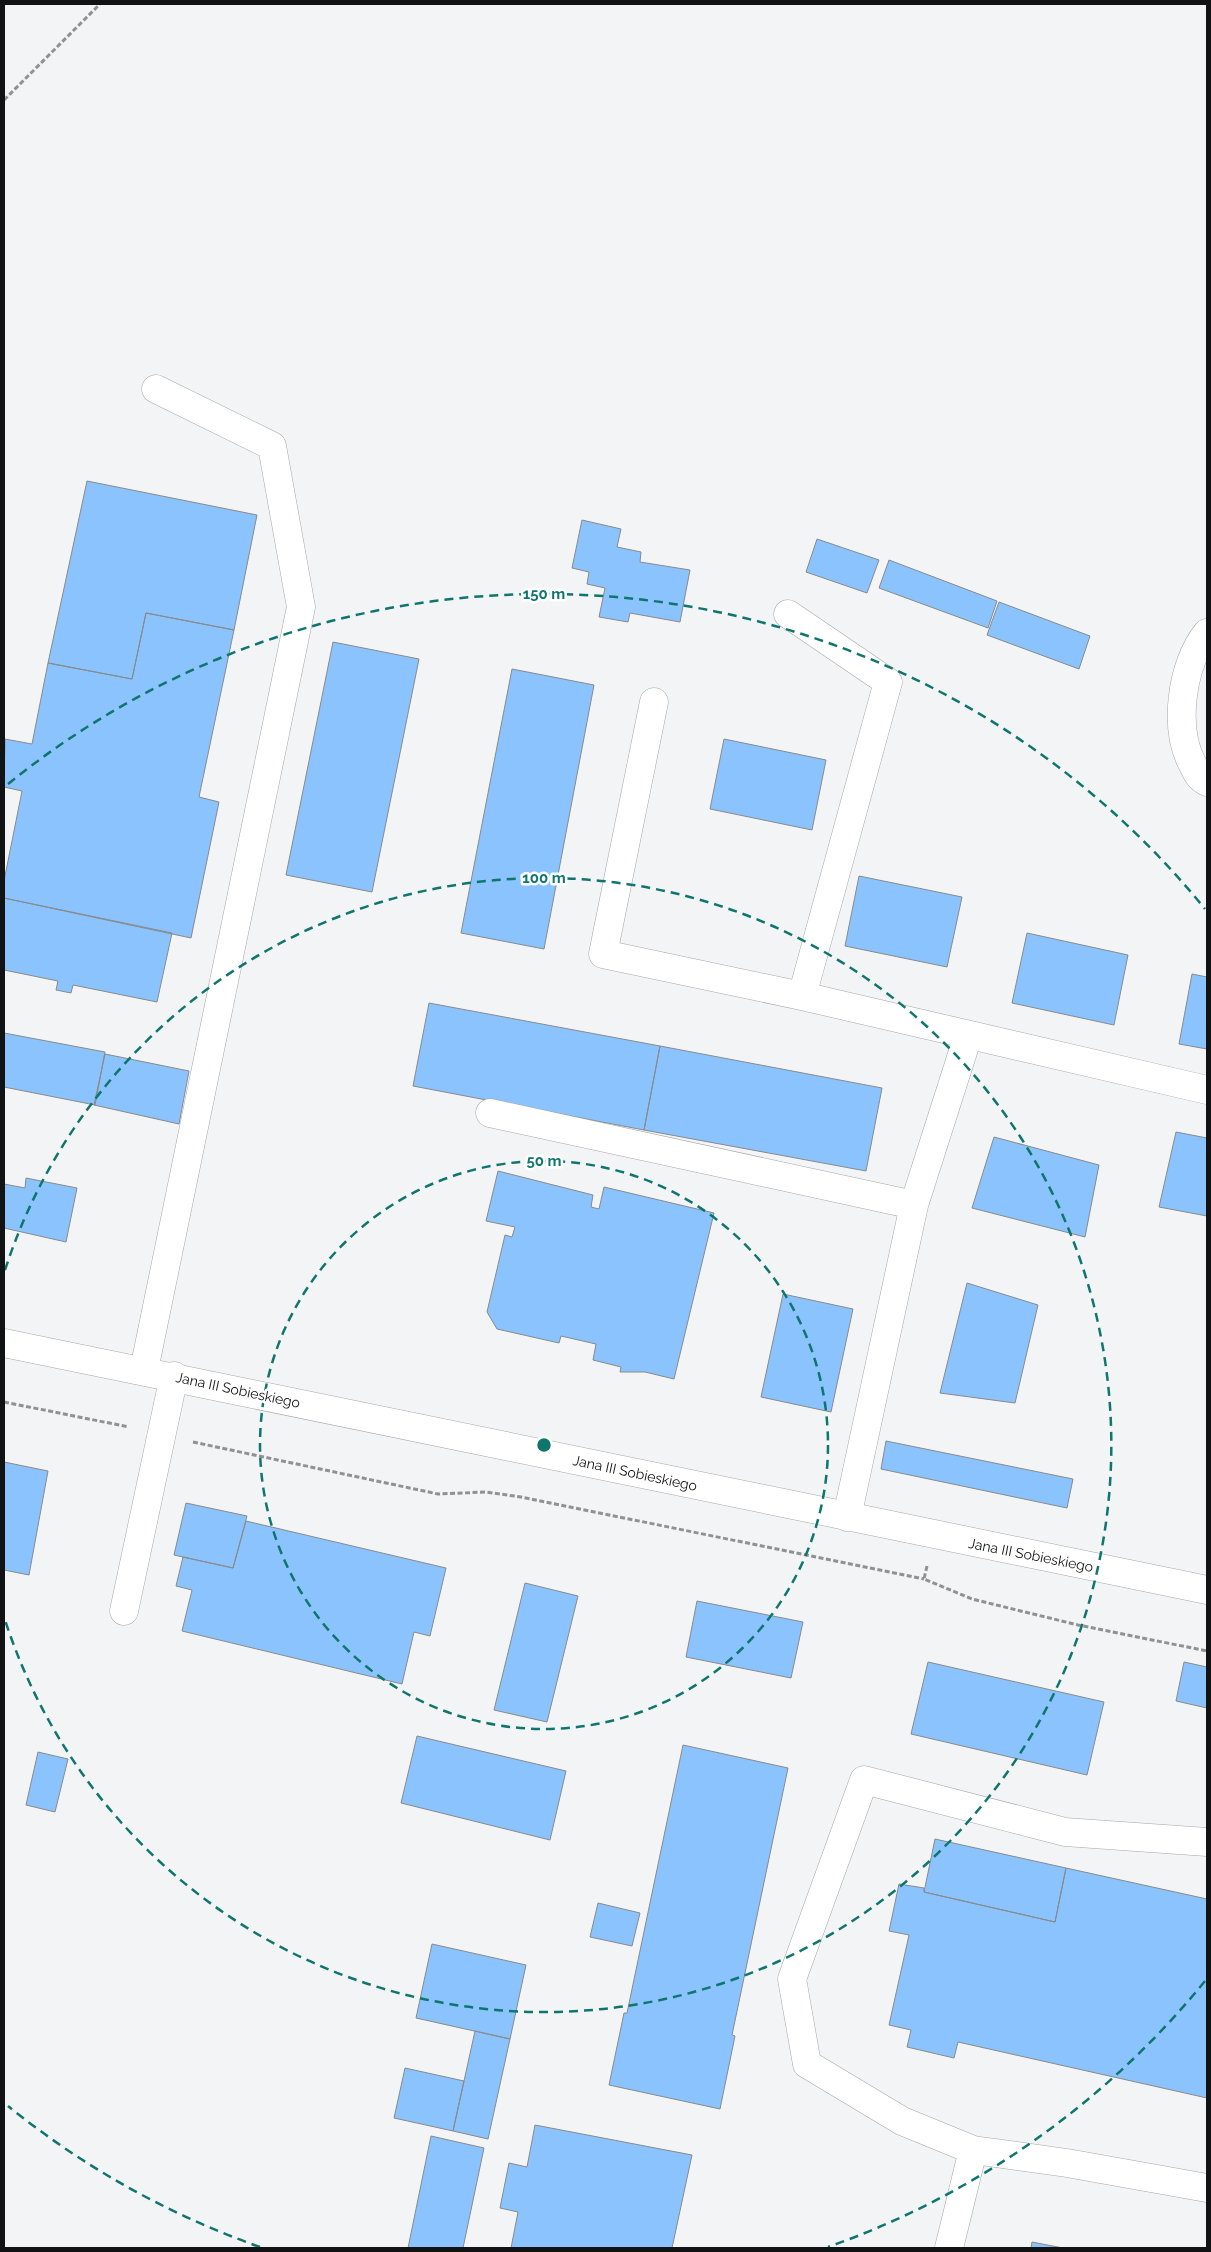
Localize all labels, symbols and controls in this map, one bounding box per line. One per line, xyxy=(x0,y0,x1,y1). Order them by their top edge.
text: 150 m xyxy=(523,585,565,603)
text: 100 m xyxy=(522,869,566,887)
text: 50 m xyxy=(526,1152,562,1170)
street label: Jana III Sobieskiego xyxy=(174,1369,302,1411)
centre of rings xyxy=(535,1436,553,1454)
street label: Jana III Sobieskiego xyxy=(571,1452,699,1494)
street label: Jana III Sobieskiego xyxy=(967,1535,1095,1575)

